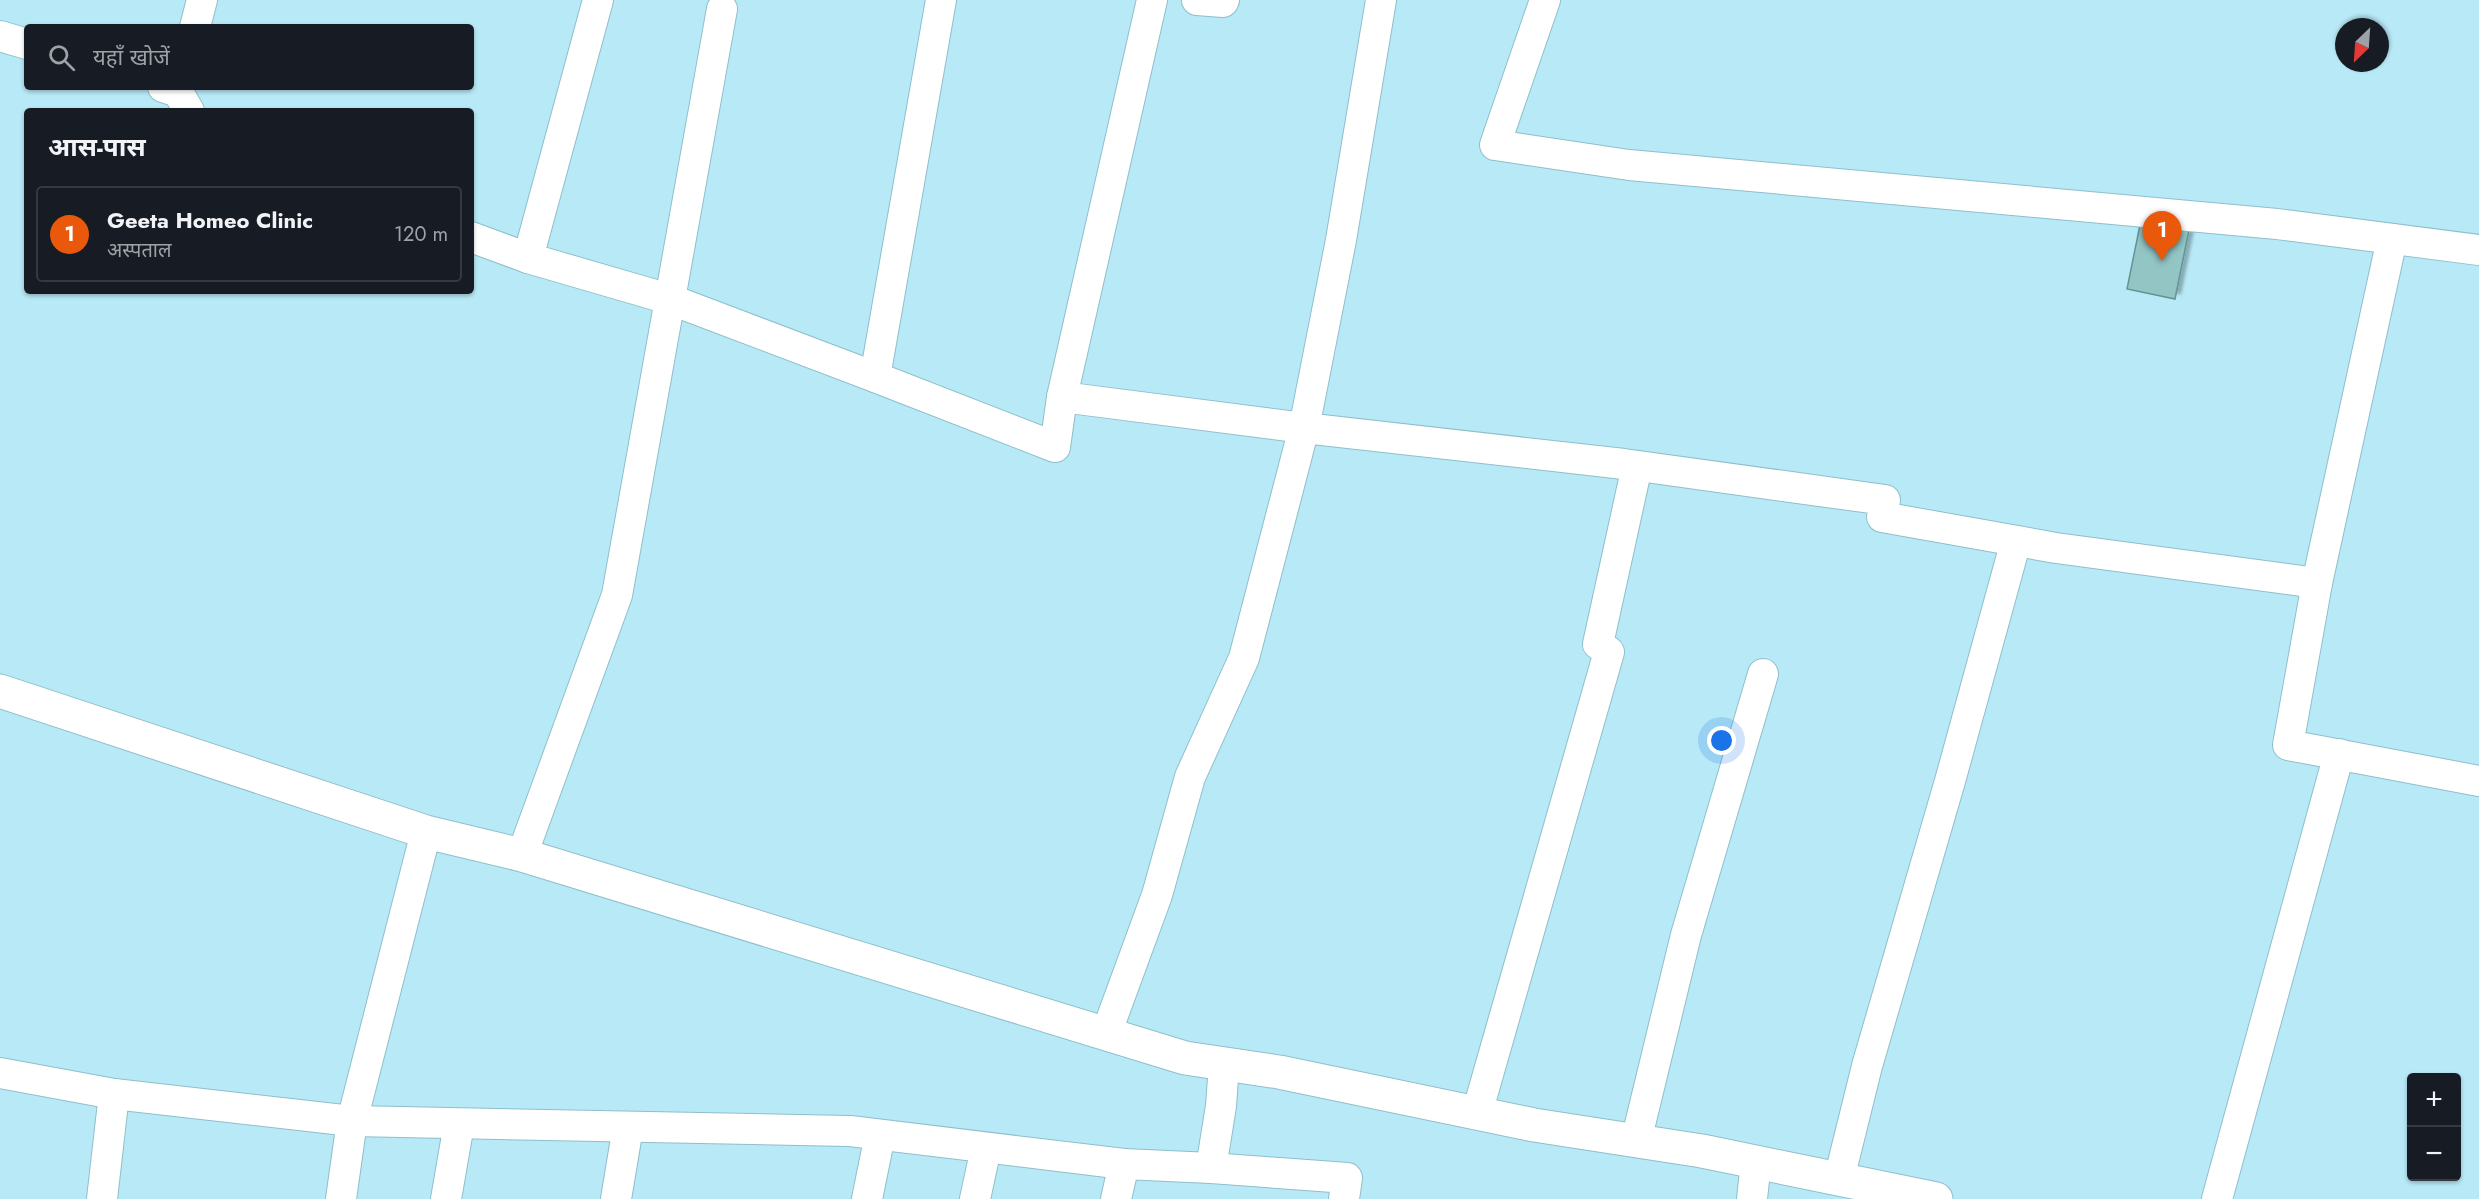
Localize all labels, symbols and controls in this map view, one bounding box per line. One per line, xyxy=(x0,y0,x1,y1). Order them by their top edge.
north arrow xyxy=(2335,18,2389,72)
search box xyxy=(24,24,474,90)
icon: search xyxy=(45,41,78,74)
text: यहाँ खोजें xyxy=(93,41,170,73)
text: आस-पास xyxy=(48,128,146,166)
text: Geeta Homeo Clinic xyxy=(107,204,313,236)
pin: 1 xyxy=(2142,212,2182,261)
text: 1 xyxy=(64,220,75,249)
text: 120 m xyxy=(394,220,448,249)
text: अस्पताल xyxy=(107,236,172,265)
your location xyxy=(1707,726,1736,755)
map controls xyxy=(2407,1073,2461,1181)
button: + xyxy=(2407,1073,2461,1127)
button: − xyxy=(2407,1127,2461,1181)

